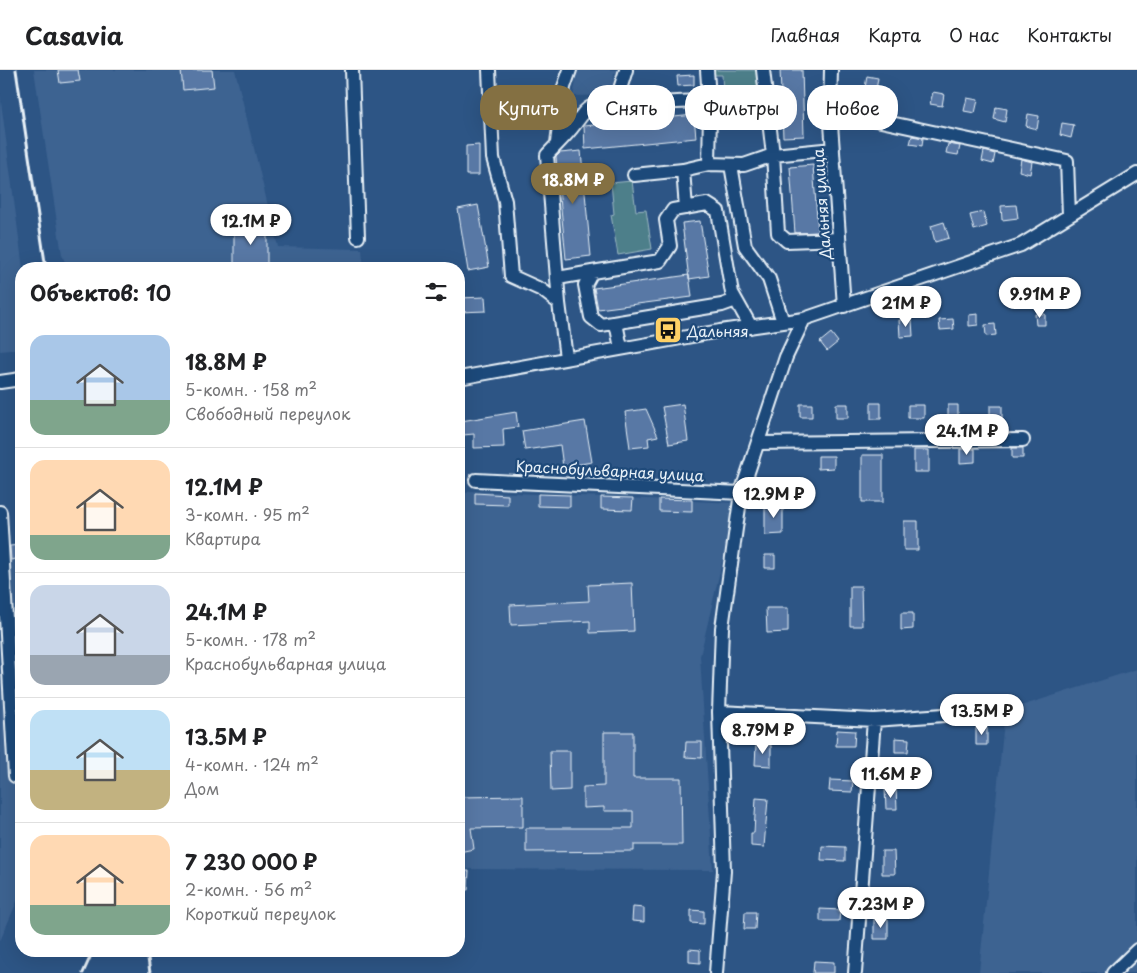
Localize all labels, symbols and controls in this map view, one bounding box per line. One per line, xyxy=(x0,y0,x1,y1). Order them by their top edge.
text: Casavia xyxy=(25,17,123,53)
text: Главная xyxy=(771,21,840,48)
text: Карта xyxy=(868,21,921,48)
text: О нас xyxy=(949,21,999,48)
text: Контакты xyxy=(1027,21,1112,48)
chip: Купить xyxy=(480,85,577,130)
chip: Снять xyxy=(587,85,675,130)
chip: Фильтры xyxy=(685,85,797,130)
chip: Новое xyxy=(807,85,898,130)
street label: Дальняя улица xyxy=(806,147,836,261)
pin: 18.8M ₽ xyxy=(527,162,619,205)
text: 18.8M ₽ xyxy=(542,167,604,191)
pin: 12.1M ₽ xyxy=(205,204,297,246)
text: 12.1M ₽ xyxy=(221,208,281,232)
text: Объектов: 10 xyxy=(30,276,171,308)
pin: 9.91M ₽ xyxy=(994,276,1086,319)
icon: filters xyxy=(422,278,450,306)
text: 9.91M ₽ xyxy=(1010,281,1070,305)
pin: 21M ₽ xyxy=(871,286,941,328)
text: 21M ₽ xyxy=(881,290,931,314)
bus stop icon: Дальняя xyxy=(653,315,683,345)
place label: Дальняя xyxy=(686,319,749,342)
text: 18.8M ₽ xyxy=(185,345,267,377)
icon: home xyxy=(70,355,130,415)
text: 5-комн. · 158 m² xyxy=(185,377,317,401)
text: Свободный переулок xyxy=(185,401,350,425)
pin: 24.1M ₽ xyxy=(921,414,1013,456)
text: 24.1M ₽ xyxy=(936,418,998,442)
street label: Краснобульварная улица xyxy=(515,454,705,486)
text: 12.1M ₽ xyxy=(185,470,263,502)
pin: 12.9M ₽ xyxy=(728,476,820,519)
icon: home xyxy=(70,480,130,540)
text: 12.9M ₽ xyxy=(744,481,804,505)
text: 3-комн. · 95 m² xyxy=(185,502,310,526)
text: Квартира xyxy=(185,526,260,550)
text: 24.1M ₽ xyxy=(185,595,267,627)
icon: home xyxy=(70,605,130,665)
text: 5-комн. · 178 m² xyxy=(185,627,316,651)
text: Краснобульварная улица xyxy=(185,651,386,675)
pin: 13.5M ₽ xyxy=(936,694,1028,736)
text: 13.5M ₽ xyxy=(951,698,1013,722)
pin: 8.79M ₽ xyxy=(717,712,809,755)
text: 8.79M ₽ xyxy=(732,717,794,741)
text: 13.5M ₽ xyxy=(185,720,267,752)
icon: home xyxy=(70,730,130,790)
text: 4-комн. · 124 m² xyxy=(185,752,319,776)
pin: 11.6M ₽ xyxy=(845,756,937,799)
text: 11.6M ₽ xyxy=(861,761,921,785)
text: Дом xyxy=(185,776,219,800)
text: 7 230 000 ₽ xyxy=(185,845,317,877)
icon: home xyxy=(70,855,130,915)
text: 2-комн. · 56 m² xyxy=(185,877,312,901)
pin: 7.23M ₽ xyxy=(835,886,927,929)
text: 7.23M ₽ xyxy=(848,891,914,915)
text: Короткий переулок xyxy=(185,901,336,925)

